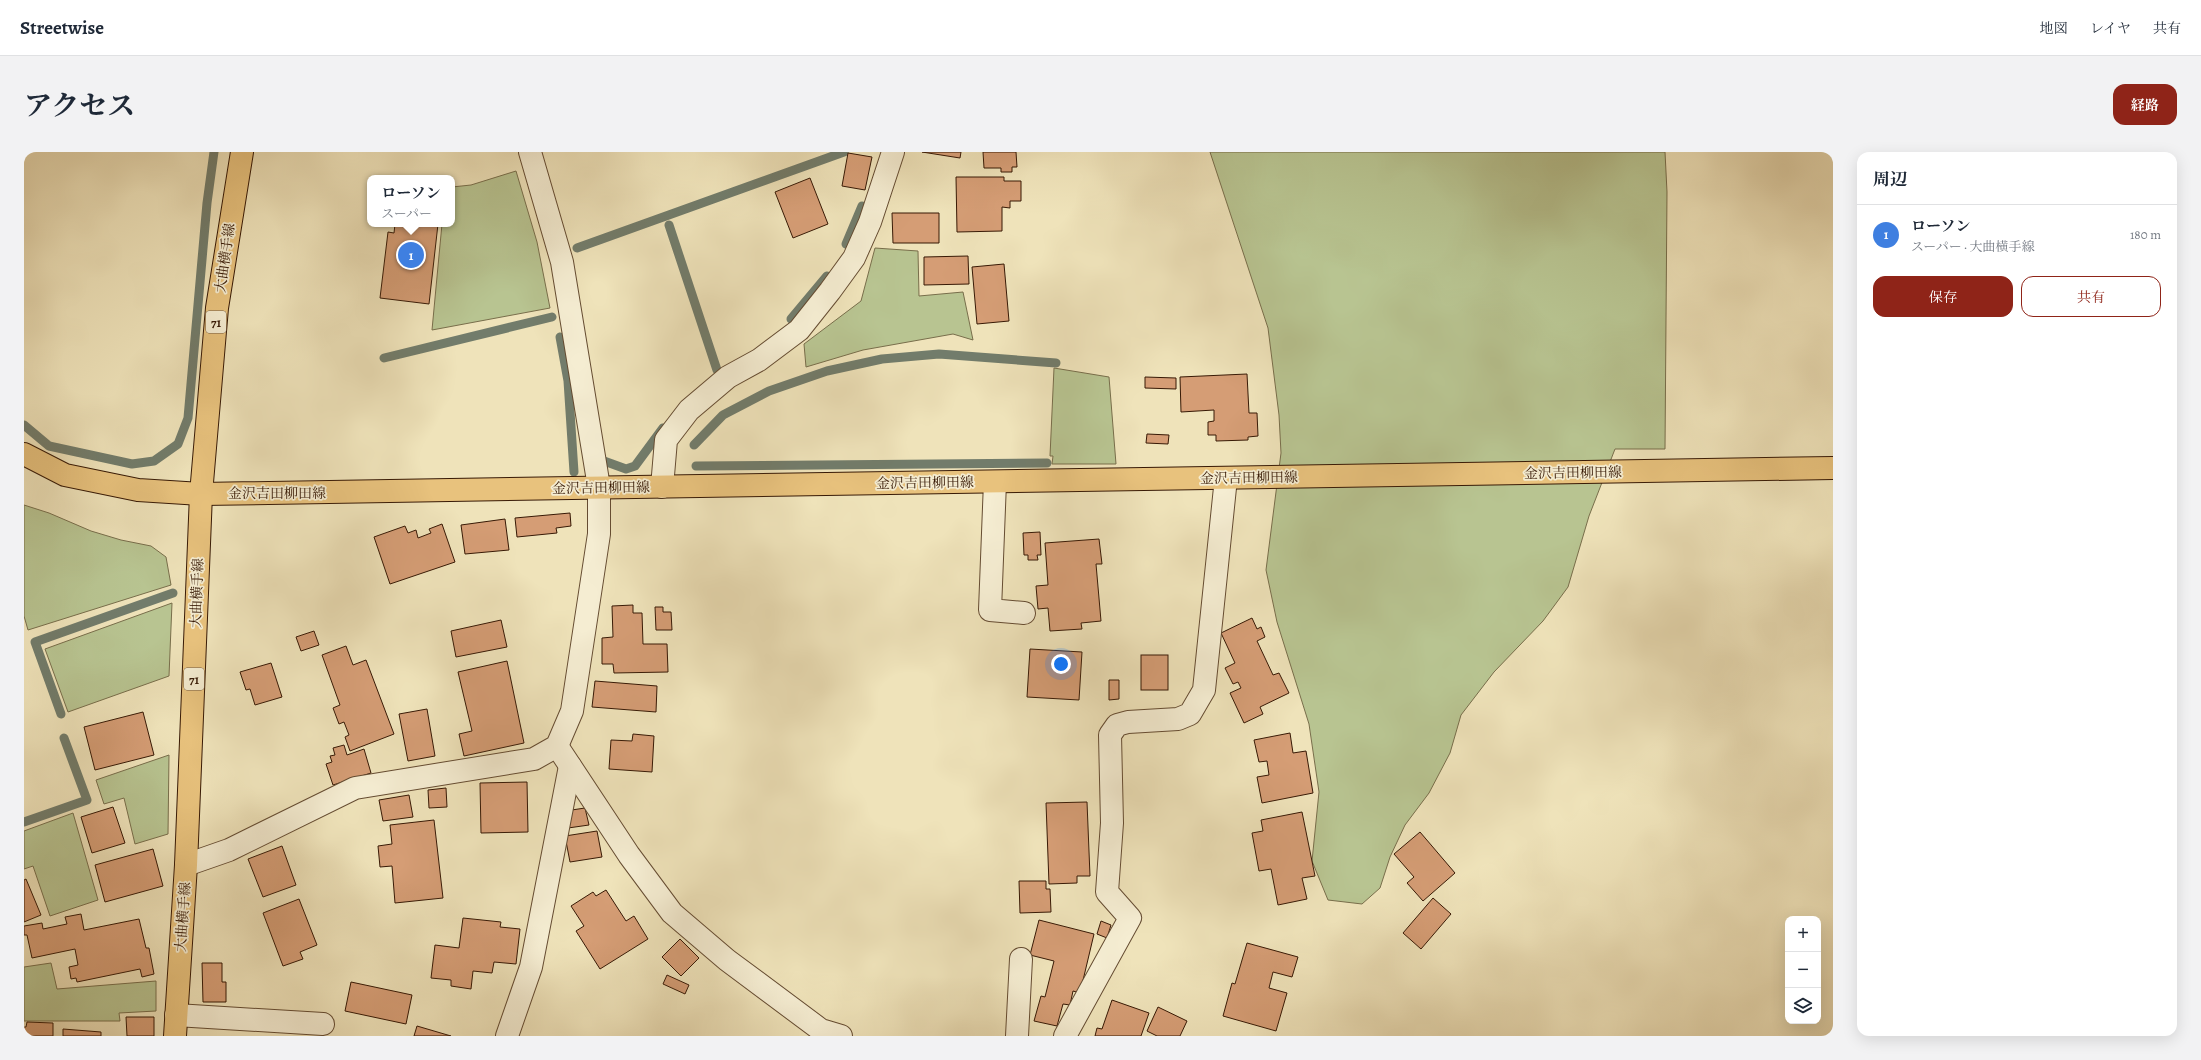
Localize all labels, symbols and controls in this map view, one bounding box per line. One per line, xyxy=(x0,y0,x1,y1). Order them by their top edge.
text: Streetwise xyxy=(20,15,104,41)
text: 地図 xyxy=(2040,19,2068,38)
text: レイヤ xyxy=(2090,19,2131,38)
text: 共有 xyxy=(2153,19,2181,38)
button: 経路 xyxy=(2113,84,2177,125)
text: アクセス xyxy=(24,87,135,125)
text: 周辺 xyxy=(1873,168,1907,191)
popup xyxy=(367,175,455,227)
text: ローソン xyxy=(381,183,441,203)
text: スーパー xyxy=(381,205,432,222)
text: ローソン xyxy=(1911,216,1970,236)
street label: 大曲横手線 xyxy=(211,222,239,294)
text: 1 xyxy=(1884,226,1888,243)
text: 180 m xyxy=(2130,226,2161,243)
text: スーパー · 大曲横手線 xyxy=(1911,238,2034,255)
pin: 1 xyxy=(398,240,424,270)
button: 保存 xyxy=(1873,276,2013,317)
button: 共有 xyxy=(2021,276,2161,317)
road number: 71 xyxy=(206,311,226,333)
street label: 金沢吉田柳田線 xyxy=(1524,463,1622,483)
street label: 金沢吉田柳田線 xyxy=(1200,468,1298,488)
street label: 金沢吉田柳田線 xyxy=(876,473,974,493)
street label: 金沢吉田柳田線 xyxy=(552,478,650,498)
street label: 金沢吉田柳田線 xyxy=(228,484,326,503)
street label: 大曲横手線 xyxy=(186,558,208,628)
your location xyxy=(1051,654,1071,674)
road number: 71 xyxy=(184,668,204,690)
street label: 大曲横手線 xyxy=(171,881,195,953)
map controls xyxy=(1785,916,1821,1024)
button: + xyxy=(1785,916,1821,952)
button: − xyxy=(1785,952,1821,988)
button: layers xyxy=(1785,988,1821,1024)

